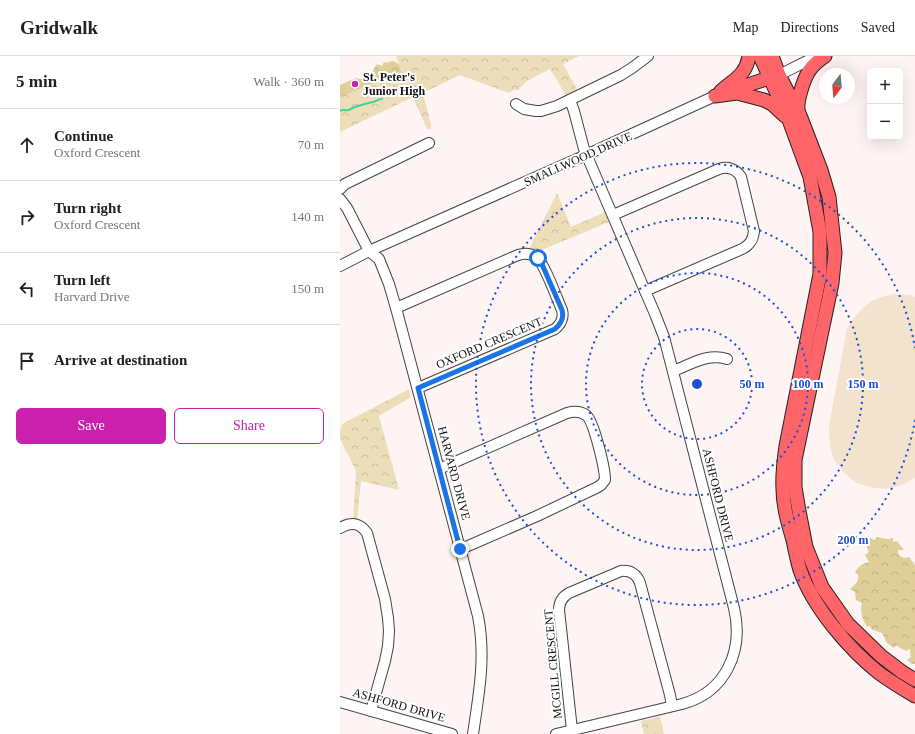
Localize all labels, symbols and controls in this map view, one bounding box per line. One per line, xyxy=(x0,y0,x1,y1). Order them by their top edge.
text: Gridwalk xyxy=(20,17,98,38)
text: Map xyxy=(733,20,758,35)
text: Directions xyxy=(780,20,839,35)
text: Saved xyxy=(861,20,895,35)
north arrow xyxy=(819,68,855,104)
map controls xyxy=(867,68,903,140)
button: + xyxy=(867,68,903,104)
place label: St. Peter's Junior High xyxy=(363,70,425,98)
text: 5 min xyxy=(16,72,57,91)
text: Walk · 360 m xyxy=(253,74,324,89)
marker: St. Peter's Junior High xyxy=(350,79,360,89)
button: − xyxy=(867,104,903,140)
text: Continue xyxy=(54,128,113,144)
street label: SMALLWOOD DRIVE xyxy=(522,129,634,189)
icon: ahead xyxy=(16,134,38,156)
text: 70 m xyxy=(298,137,324,152)
text: Oxford Crescent xyxy=(54,145,140,160)
text: Turn right xyxy=(54,200,121,216)
icon: right xyxy=(16,206,38,228)
text: 140 m xyxy=(291,209,324,224)
text: Oxford Crescent xyxy=(54,217,140,232)
route start xyxy=(529,249,547,267)
text: Turn left xyxy=(54,272,111,288)
icon: left xyxy=(16,278,38,300)
text: 150 m xyxy=(291,281,324,296)
text: Harvard Drive xyxy=(54,289,129,304)
street label: OXFORD CRESCENT xyxy=(434,314,545,372)
icon: arrive xyxy=(16,350,38,372)
text: Arrive at destination xyxy=(54,352,187,368)
centre of rings xyxy=(690,377,704,391)
text: 50 m xyxy=(740,377,765,391)
text: 100 m xyxy=(793,377,824,391)
text: 150 m xyxy=(848,377,879,391)
button: Save xyxy=(16,408,166,444)
button: Share xyxy=(174,408,324,444)
street label: HARVARD DRIVE xyxy=(435,425,473,521)
street label: ASHFORD DRIVE xyxy=(700,447,736,543)
text: 200 m xyxy=(838,533,869,547)
route end xyxy=(451,540,469,558)
street label: MCGILL CRESCENT xyxy=(541,608,565,719)
street label: ASHFORD DRIVE xyxy=(351,685,447,725)

